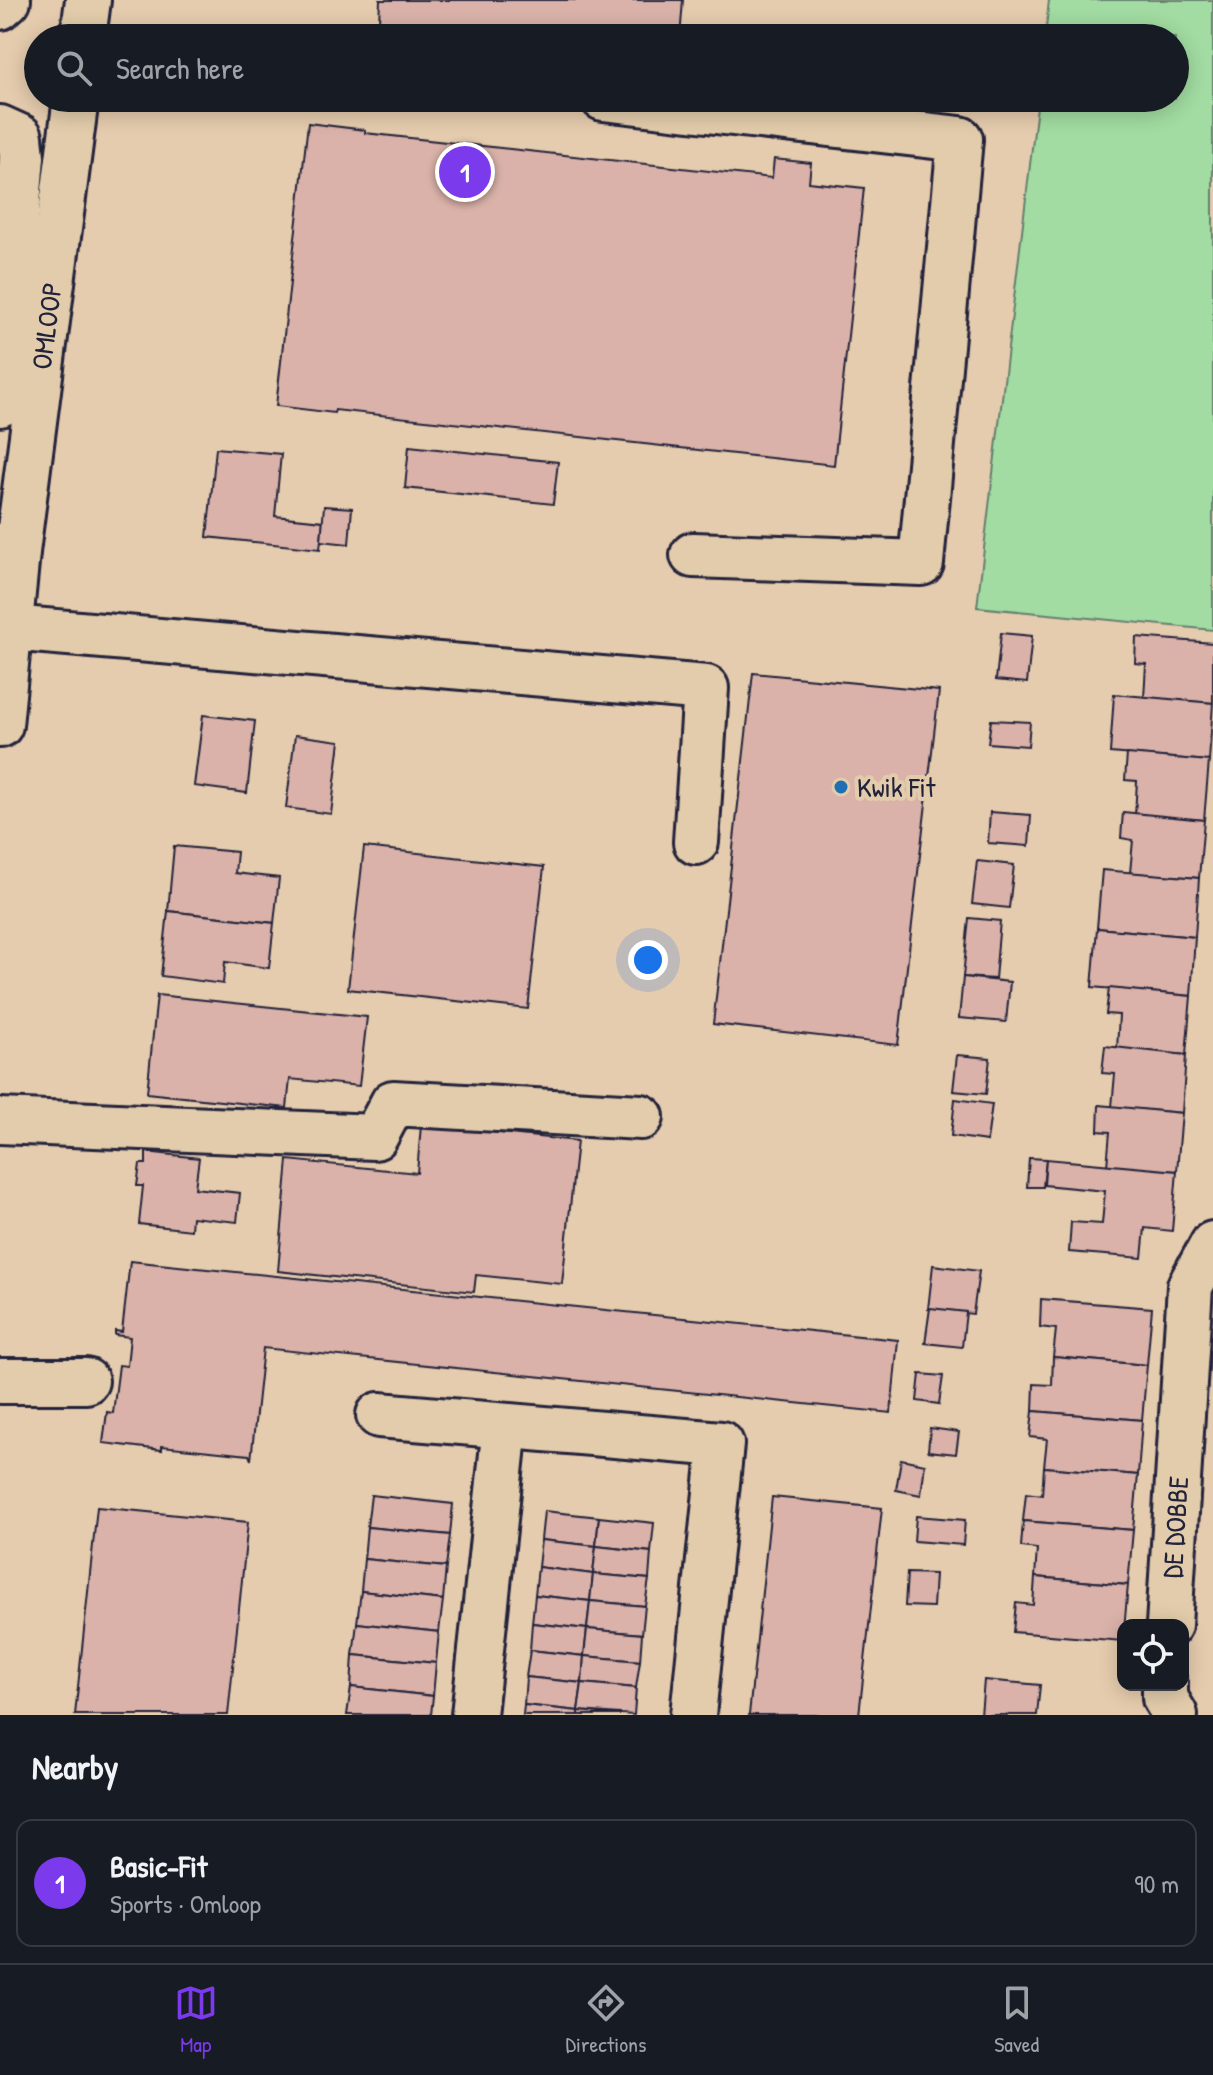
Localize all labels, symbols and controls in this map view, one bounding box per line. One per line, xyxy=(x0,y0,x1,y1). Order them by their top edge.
search box xyxy=(24,24,1189,112)
icon: search xyxy=(52,46,96,90)
text: Search here xyxy=(116,48,244,88)
pin: 1 xyxy=(439,142,491,202)
street label: OMLOOP xyxy=(22,280,71,372)
place label: Kwik Fit xyxy=(857,768,936,806)
marker: Kwik Fit xyxy=(832,778,850,796)
your location xyxy=(628,940,668,980)
street label: DE DOBBE xyxy=(1153,1475,1197,1579)
map controls xyxy=(1117,1619,1189,1691)
button: locate xyxy=(1117,1619,1189,1691)
text: Nearby xyxy=(32,1744,118,1790)
text: Basic-Fit xyxy=(110,1846,207,1886)
text: 1 xyxy=(55,1866,65,1901)
text: 90 m xyxy=(1134,1866,1179,1901)
text: Sports · Omloop xyxy=(110,1886,261,1921)
tab: Map xyxy=(174,1981,218,2059)
tab: Directions xyxy=(566,1981,647,2059)
tab: Saved xyxy=(994,1981,1039,2059)

